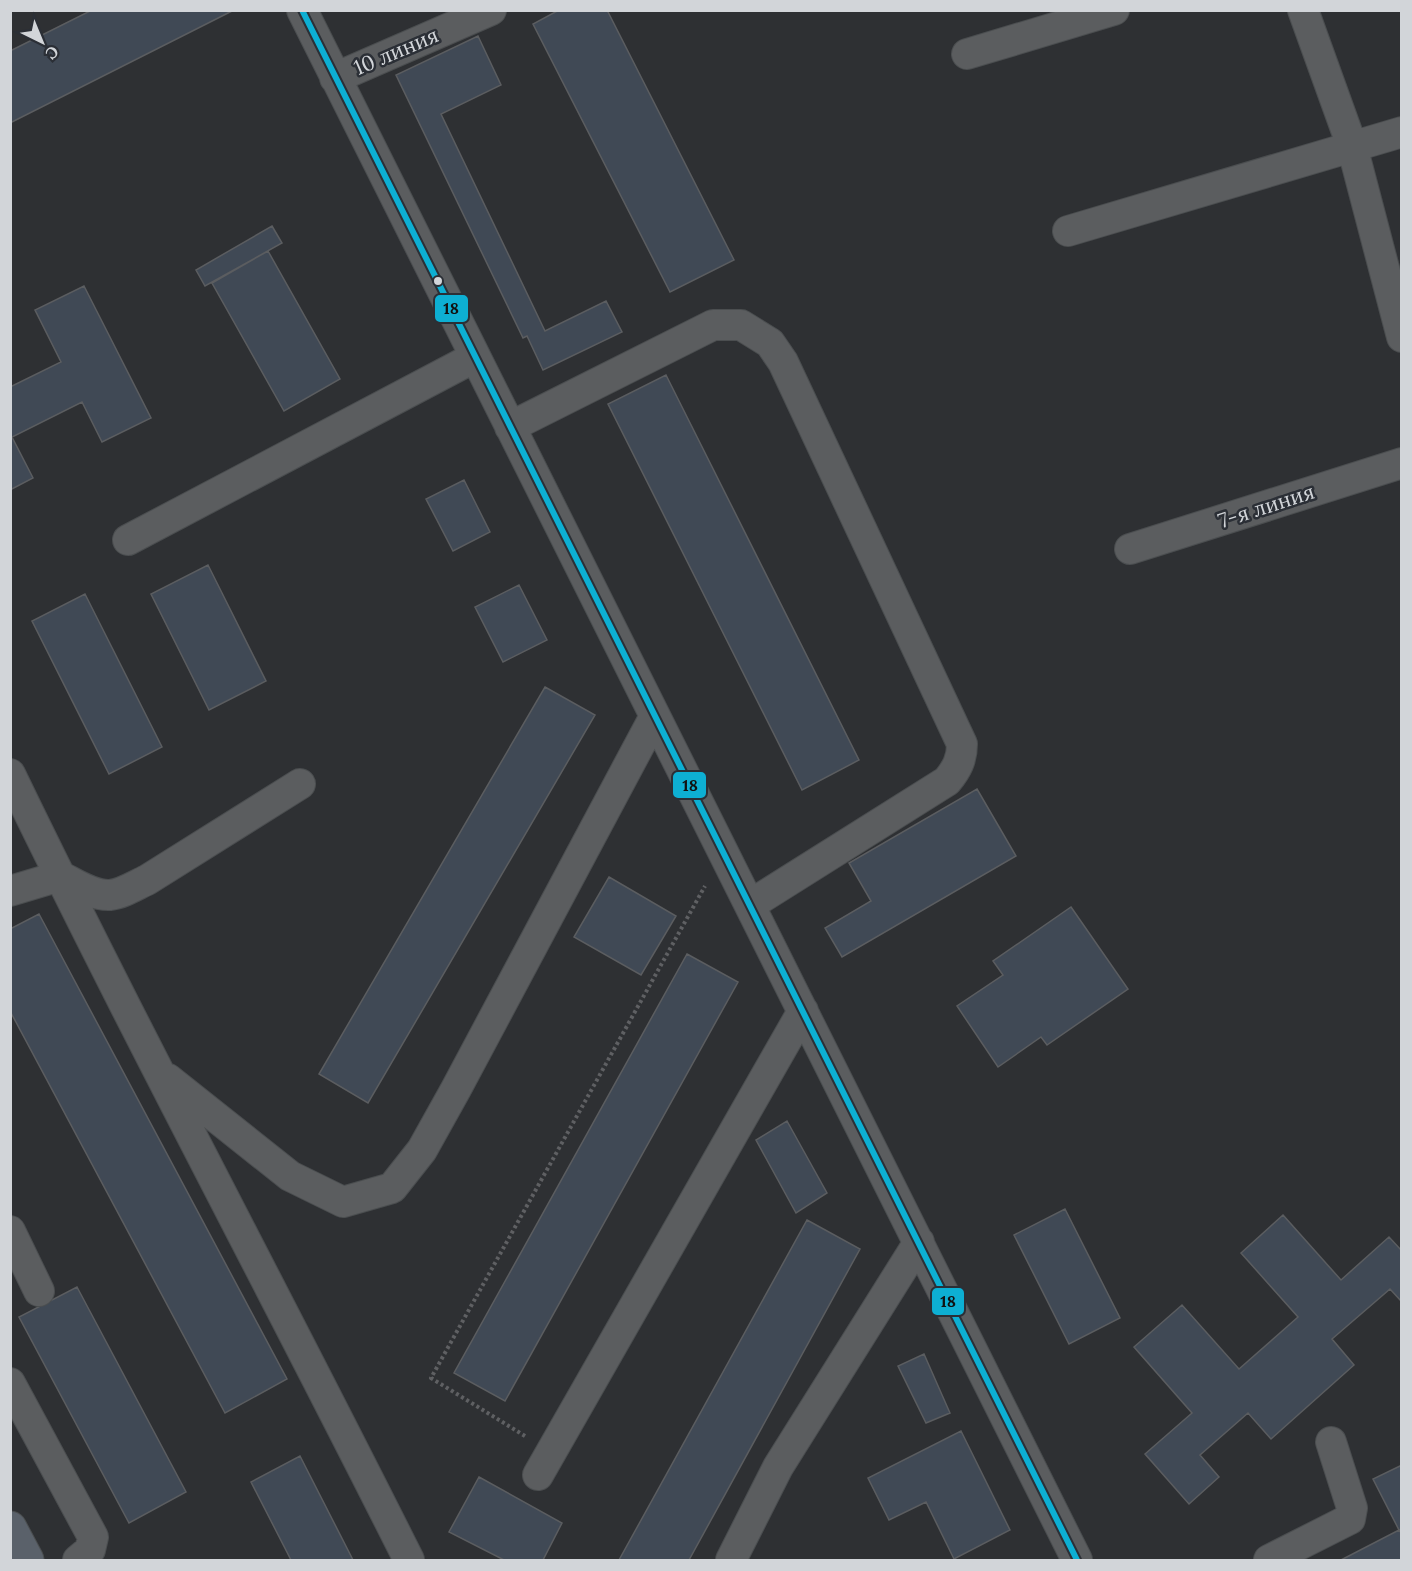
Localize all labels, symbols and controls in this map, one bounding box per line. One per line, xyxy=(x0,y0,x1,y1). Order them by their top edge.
north arrow xyxy=(12,12,72,72)
street label: 10 линия xyxy=(350,21,442,81)
text: С xyxy=(41,42,63,64)
unlabelled marker xyxy=(432,275,444,287)
line badge: 18 xyxy=(434,294,469,323)
text: 18 xyxy=(443,298,459,318)
street label: 7-я линия xyxy=(1214,478,1318,534)
line badge: 18 xyxy=(672,771,707,799)
text: 18 xyxy=(682,775,698,795)
line badge: 18 xyxy=(931,1287,965,1316)
text: 18 xyxy=(940,1291,956,1311)

